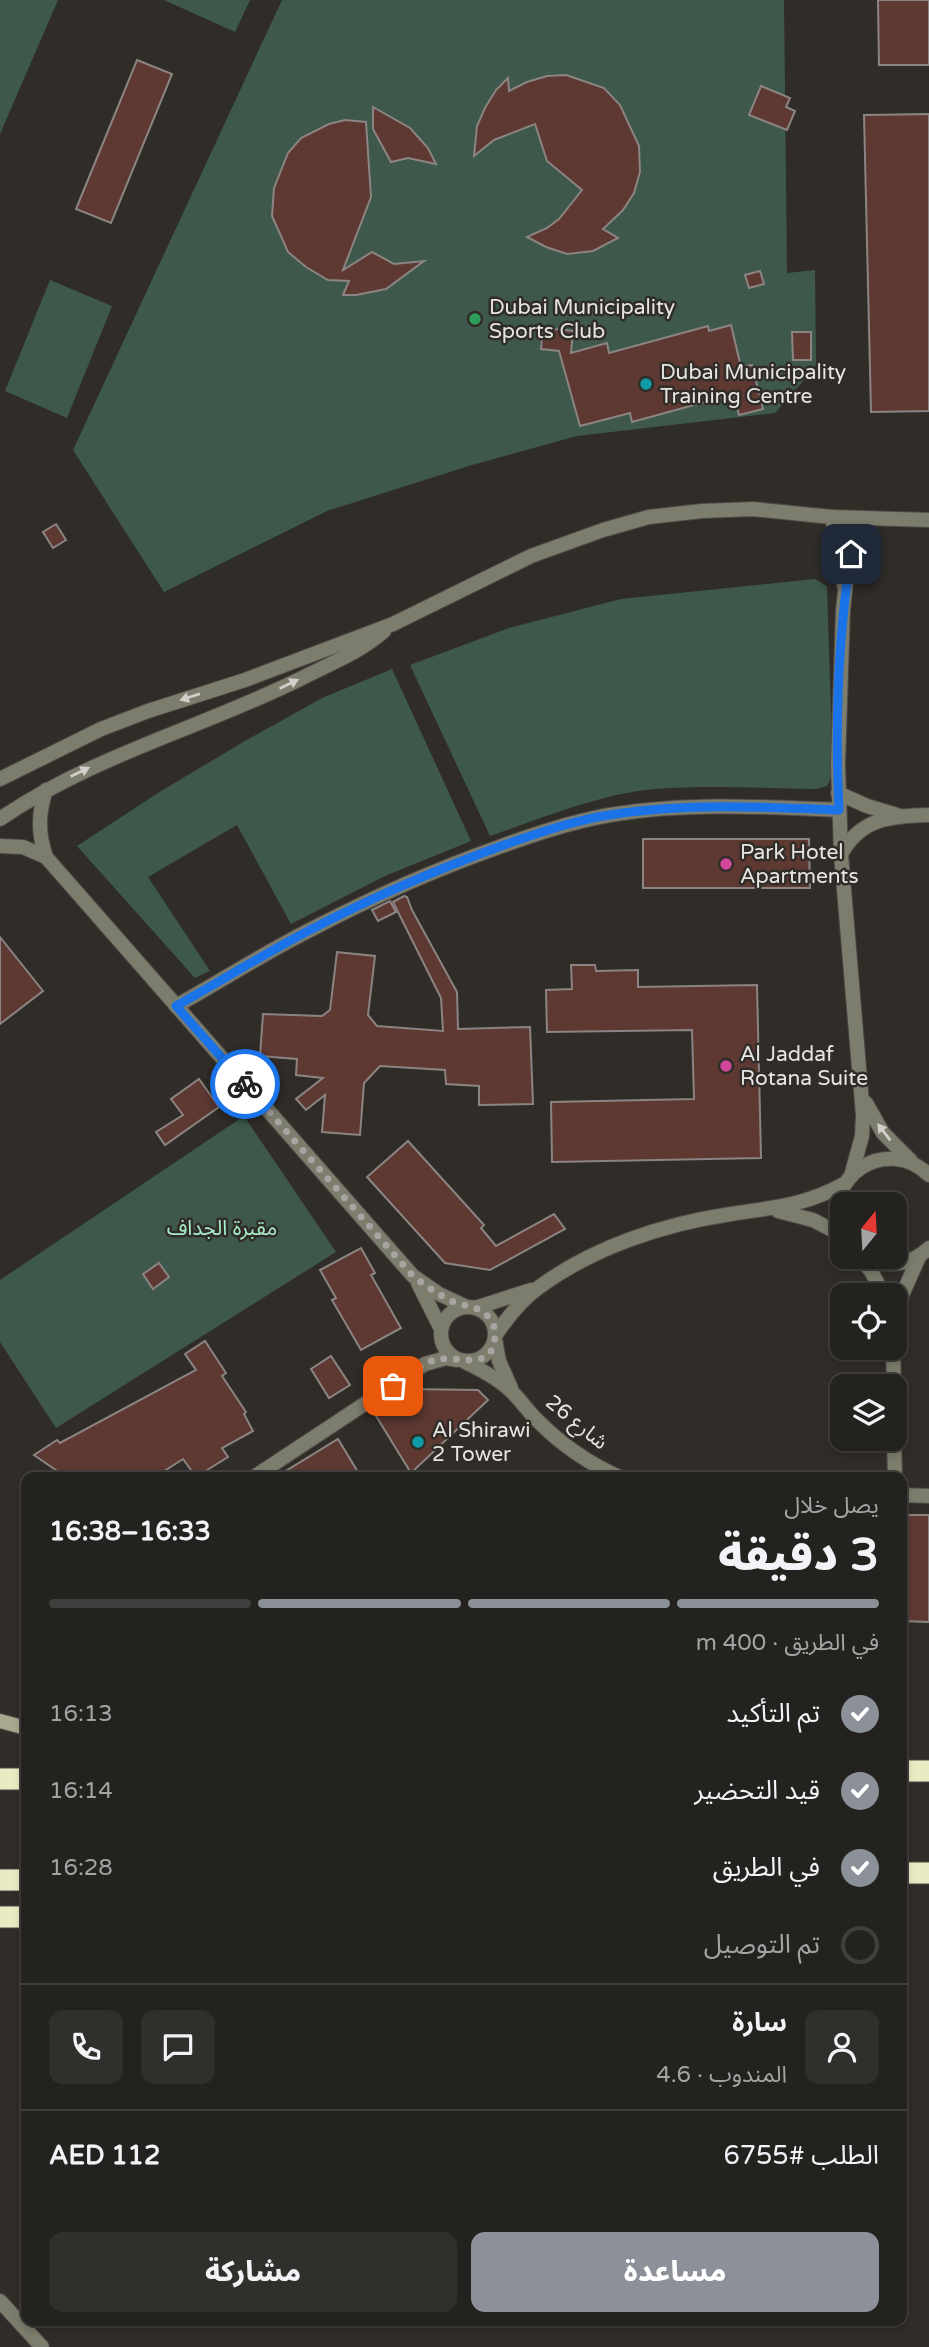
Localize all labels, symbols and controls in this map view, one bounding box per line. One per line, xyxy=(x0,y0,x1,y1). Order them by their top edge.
place label: Dubai Municipality Sports Club xyxy=(489,295,675,344)
marker: Dubai Municipality Sports Club xyxy=(467,311,483,327)
place label: Dubai Municipality Training Centre xyxy=(660,360,846,409)
marker: Dubai Municipality Training Centre xyxy=(638,376,654,392)
pin xyxy=(821,524,881,584)
icon: home xyxy=(832,535,870,573)
one-way arrow xyxy=(279,678,299,690)
one-way arrow xyxy=(180,692,201,702)
one-way arrow xyxy=(70,767,90,778)
place label: Park Hotel Apartments xyxy=(740,840,858,889)
marker: Park Hotel Apartments xyxy=(718,856,734,872)
place label: Al Jaddaf Rotana Suite xyxy=(740,1042,868,1091)
courier xyxy=(210,1049,280,1119)
marker: Al Jaddaf Rotana Suite xyxy=(718,1058,734,1074)
icon: bike xyxy=(226,1065,264,1103)
one-way arrow xyxy=(877,1123,891,1141)
north arrow xyxy=(830,1192,906,1269)
map controls xyxy=(830,1192,907,1451)
park label: مقبرة الجداف xyxy=(167,1216,277,1241)
button: locate xyxy=(830,1283,907,1360)
pin xyxy=(363,1356,423,1416)
icon: bag xyxy=(374,1367,412,1405)
button: layers xyxy=(830,1374,907,1451)
street label: شارع 26 xyxy=(539,1390,613,1457)
place label: Al Shirawi 2 Tower xyxy=(432,1418,531,1467)
marker: Al Shirawi 2 Tower xyxy=(410,1434,426,1450)
text: يصل خلال xyxy=(784,1492,879,1520)
text: 16:33–16:38 xyxy=(49,1516,211,1547)
text: 3 دقيقة xyxy=(718,1528,879,1583)
text: في الطريق · 400 m xyxy=(696,1629,879,1657)
icon: check xyxy=(841,1695,879,1733)
text: تم التأكيد xyxy=(726,1698,820,1729)
text: 16:13 xyxy=(49,1700,113,1728)
icon: check xyxy=(841,1772,879,1810)
text: قيد التحضير xyxy=(694,1775,820,1806)
text: 16:14 xyxy=(49,1777,113,1805)
icon: check xyxy=(841,1849,879,1887)
text: في الطريق xyxy=(713,1852,820,1883)
text: 16:28 xyxy=(49,1854,113,1882)
text: تم التوصيل xyxy=(704,1929,820,1960)
text: سارة xyxy=(732,2007,787,2038)
button: phone xyxy=(49,2010,123,2084)
button: chat xyxy=(141,2010,215,2084)
button: person xyxy=(805,2010,879,2084)
text: المندوب · 4.6 xyxy=(656,2061,787,2089)
text: AED 112 xyxy=(49,2140,160,2171)
text: الطلب #6755 xyxy=(723,2140,879,2171)
button: مشاركة xyxy=(49,2232,457,2312)
button: مساعدة xyxy=(471,2232,879,2312)

